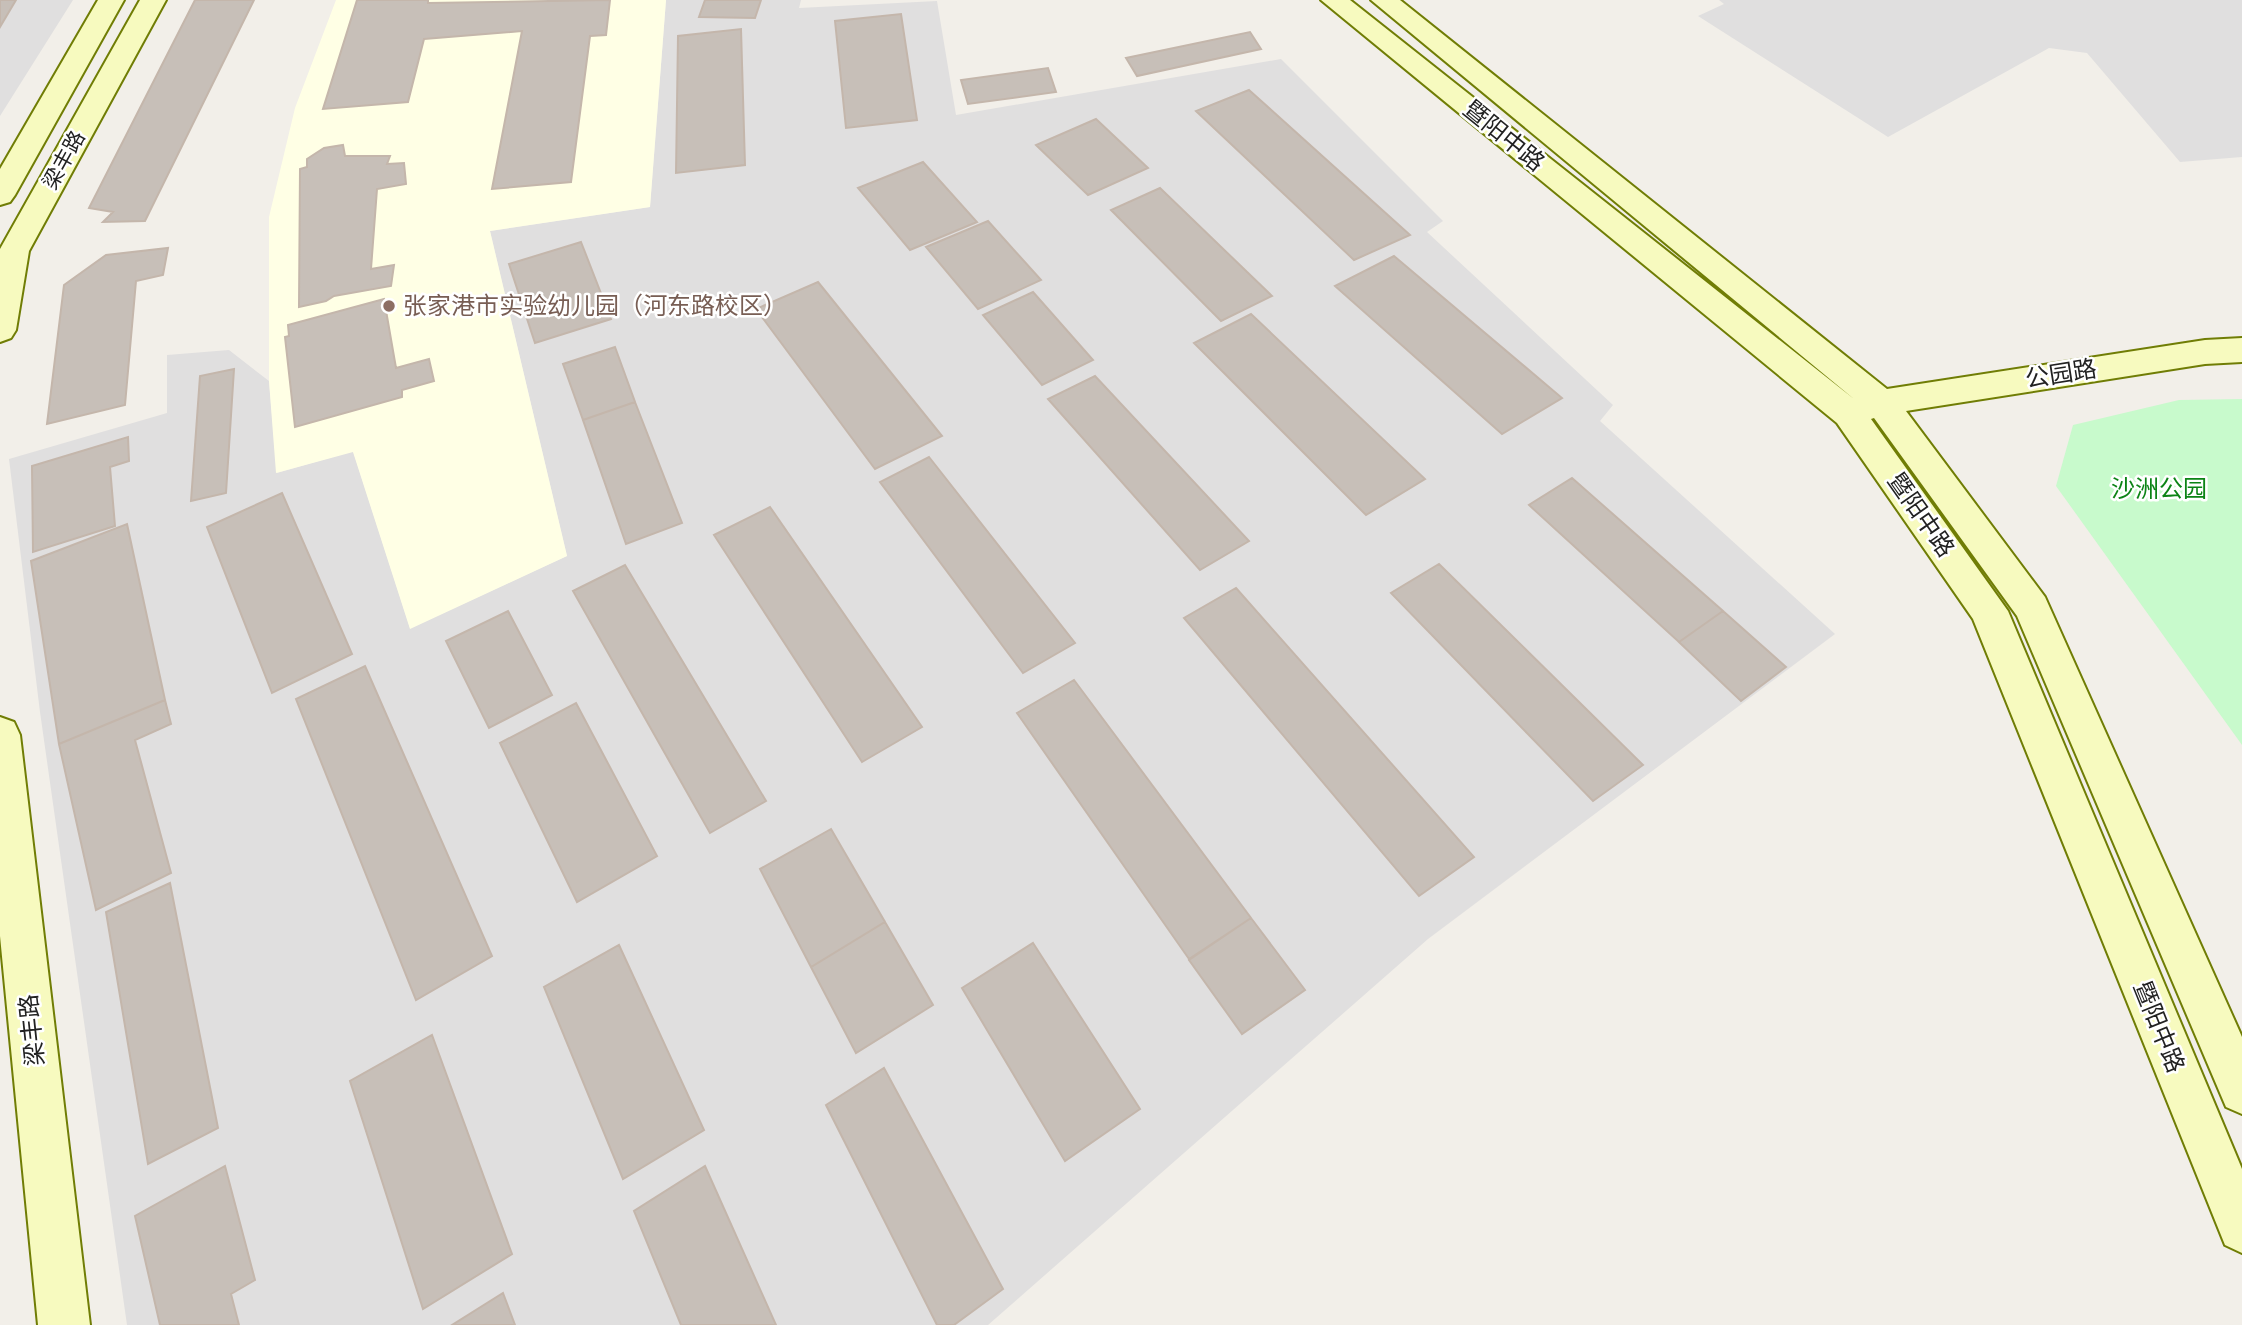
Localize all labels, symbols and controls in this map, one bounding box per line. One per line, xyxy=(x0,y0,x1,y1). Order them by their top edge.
street label: 暨阳中路 xyxy=(1458,95,1550,177)
street label: 梁丰路 xyxy=(37,126,91,194)
place label: 张家港市实验幼儿园（河东路校区） xyxy=(403,292,787,320)
marker: 张家港市实验幼儿园（河东路校区） xyxy=(381,298,397,314)
street label: 公园路 xyxy=(2023,355,2099,393)
street label: 暨阳中路 xyxy=(1882,468,1960,562)
park label: 沙洲公园 xyxy=(2111,475,2207,503)
street label: 暨阳中路 xyxy=(2128,977,2190,1077)
street label: 梁丰路 xyxy=(14,993,50,1067)

